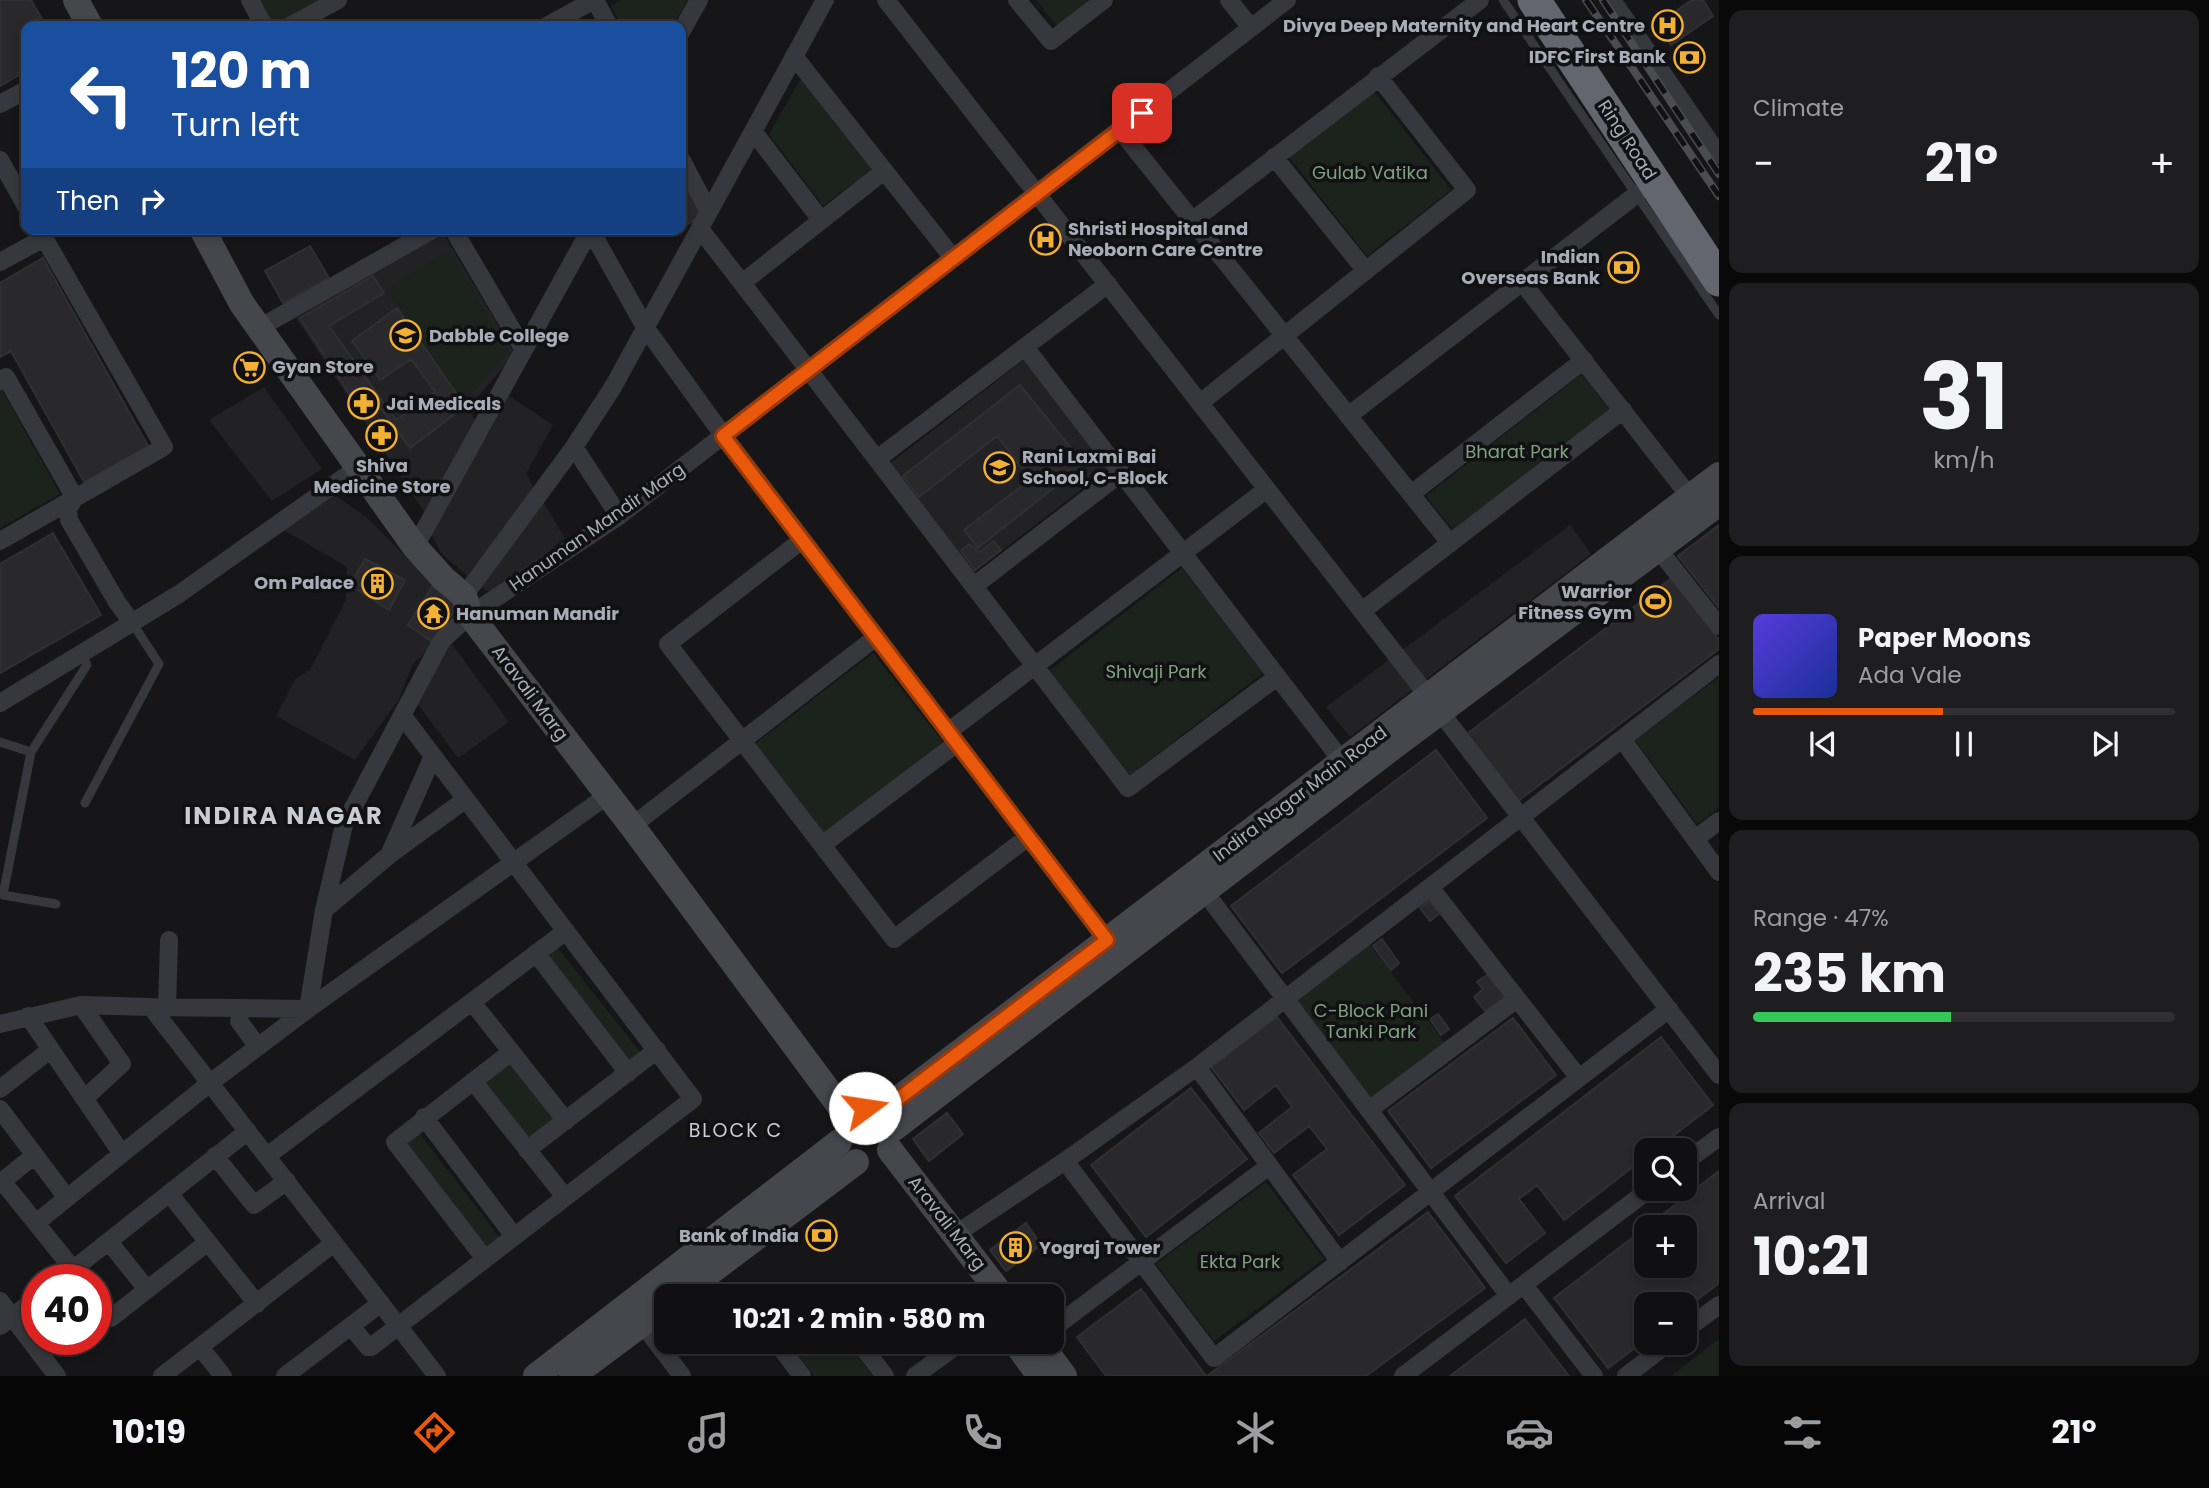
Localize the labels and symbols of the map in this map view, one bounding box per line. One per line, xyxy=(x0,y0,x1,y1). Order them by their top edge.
hospital icon: Divya Deep Maternity and Heart Centre xyxy=(1651,9,1685,43)
place label: Divya Deep Maternity and Heart Centre xyxy=(1283,13,1645,38)
bank icon: IDFC First Bank xyxy=(1672,40,1706,74)
place label: IDFC First Bank xyxy=(1529,44,1667,69)
pin xyxy=(1112,83,1172,143)
street label: Ring Road xyxy=(1592,95,1663,185)
park label: Gulab Vatika xyxy=(1312,160,1428,185)
place label: Shristi Hospital and Neoborn Care Centre xyxy=(1068,216,1263,262)
hospital icon: Shristi Hospital and Neoborn Care Centre xyxy=(1028,222,1062,256)
place label: Indian Overseas Bank xyxy=(1461,244,1601,290)
bank icon: Indian Overseas Bank xyxy=(1606,250,1640,284)
school or university icon: Dabble College xyxy=(389,319,423,353)
place label: Dabble College xyxy=(429,323,569,348)
supermarket icon: Gyan Store xyxy=(232,350,266,384)
place label: Gyan Store xyxy=(272,354,374,379)
pharmacy icon: Jai Medicals xyxy=(346,387,380,421)
place label: Jai Medicals xyxy=(386,391,501,416)
pharmacy icon: Shiva Medicine Store xyxy=(365,419,399,453)
park label: Bharat Park xyxy=(1465,439,1569,464)
place label: Rani Laxmi Bai School, C-Block xyxy=(1022,444,1169,490)
school or university icon: Rani Laxmi Bai School, C-Block xyxy=(982,450,1016,484)
place label: Shiva Medicine Store xyxy=(313,453,451,499)
street label: Hanuman Mandir Marg xyxy=(504,457,689,597)
building icon: Om Palace xyxy=(360,566,394,600)
place label: Om Palace xyxy=(254,570,354,595)
place label: Warrior Fitness Gym xyxy=(1518,579,1632,625)
sports icon: Warrior Fitness Gym xyxy=(1638,585,1672,619)
temple icon: Hanuman Mandir xyxy=(416,597,450,631)
place label: Hanuman Mandir xyxy=(456,601,619,626)
street label: Aravali Marg xyxy=(486,640,575,746)
park label: Shivaji Park xyxy=(1105,659,1207,684)
street label: Indira Nagar Main Road xyxy=(1207,720,1392,867)
district label: INDIRA NAGAR xyxy=(184,799,384,832)
park label: C-Block Pani Tanki Park xyxy=(1314,998,1428,1044)
position arrow xyxy=(828,1071,902,1145)
district label: BLOCK C xyxy=(689,1117,783,1144)
street label: Aravali Marg xyxy=(903,1170,992,1275)
bank icon: Bank of India xyxy=(805,1219,839,1253)
place label: Bank of India xyxy=(679,1223,799,1248)
building icon: Yograj Tower xyxy=(999,1231,1033,1265)
place label: Yograj Tower xyxy=(1039,1235,1161,1260)
park label: Ekta Park xyxy=(1200,1249,1281,1274)
speed limit sign: 40 xyxy=(21,1264,112,1355)

